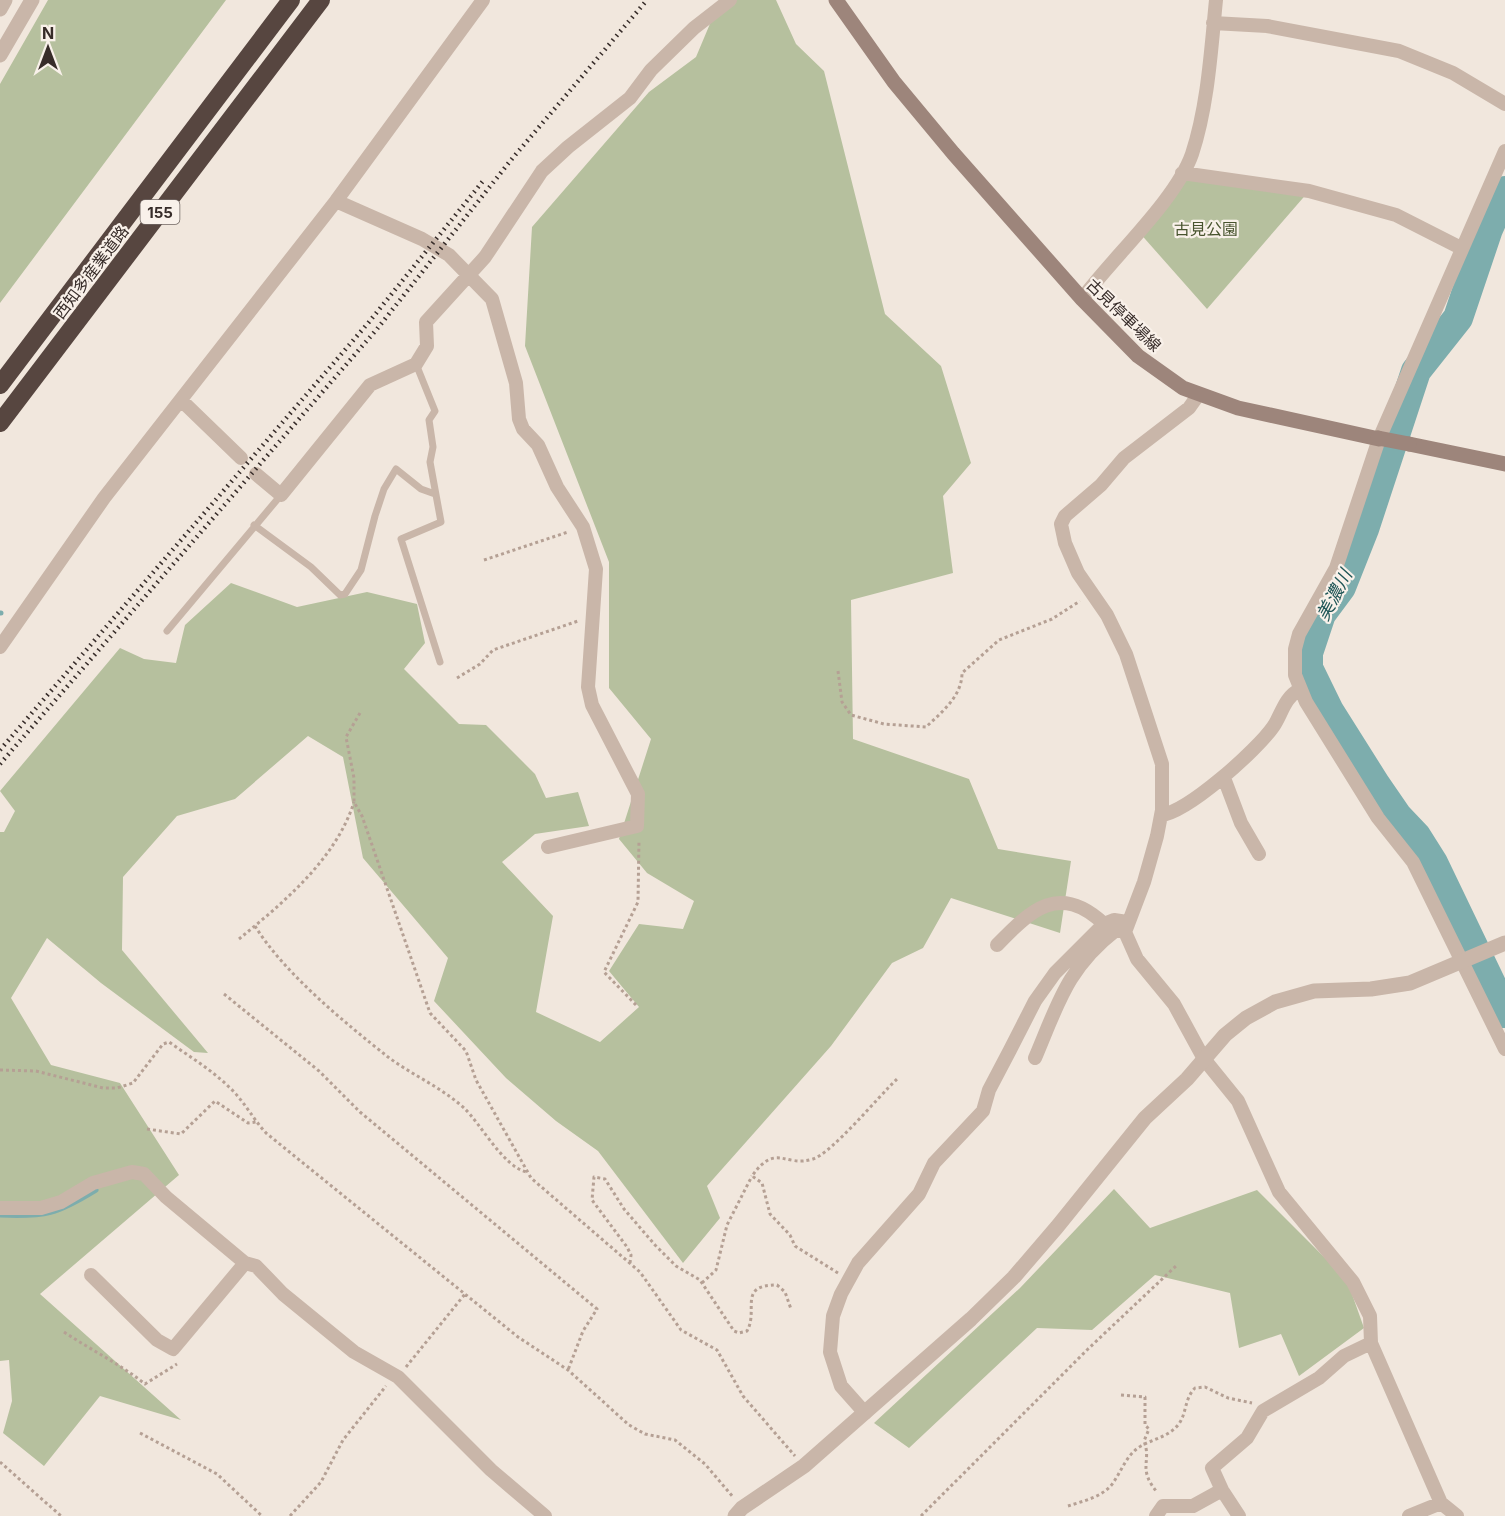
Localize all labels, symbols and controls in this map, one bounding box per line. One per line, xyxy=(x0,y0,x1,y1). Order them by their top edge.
north arrow xyxy=(18,18,78,78)
text: N xyxy=(42,23,54,43)
road number: 155 xyxy=(140,200,180,224)
park label: 古見公園 xyxy=(1174,219,1238,239)
street label: 西知多産業道路 xyxy=(49,221,133,323)
street label: 古見停車場線 xyxy=(1083,274,1165,356)
water label: 美濃川 xyxy=(1312,564,1357,624)

